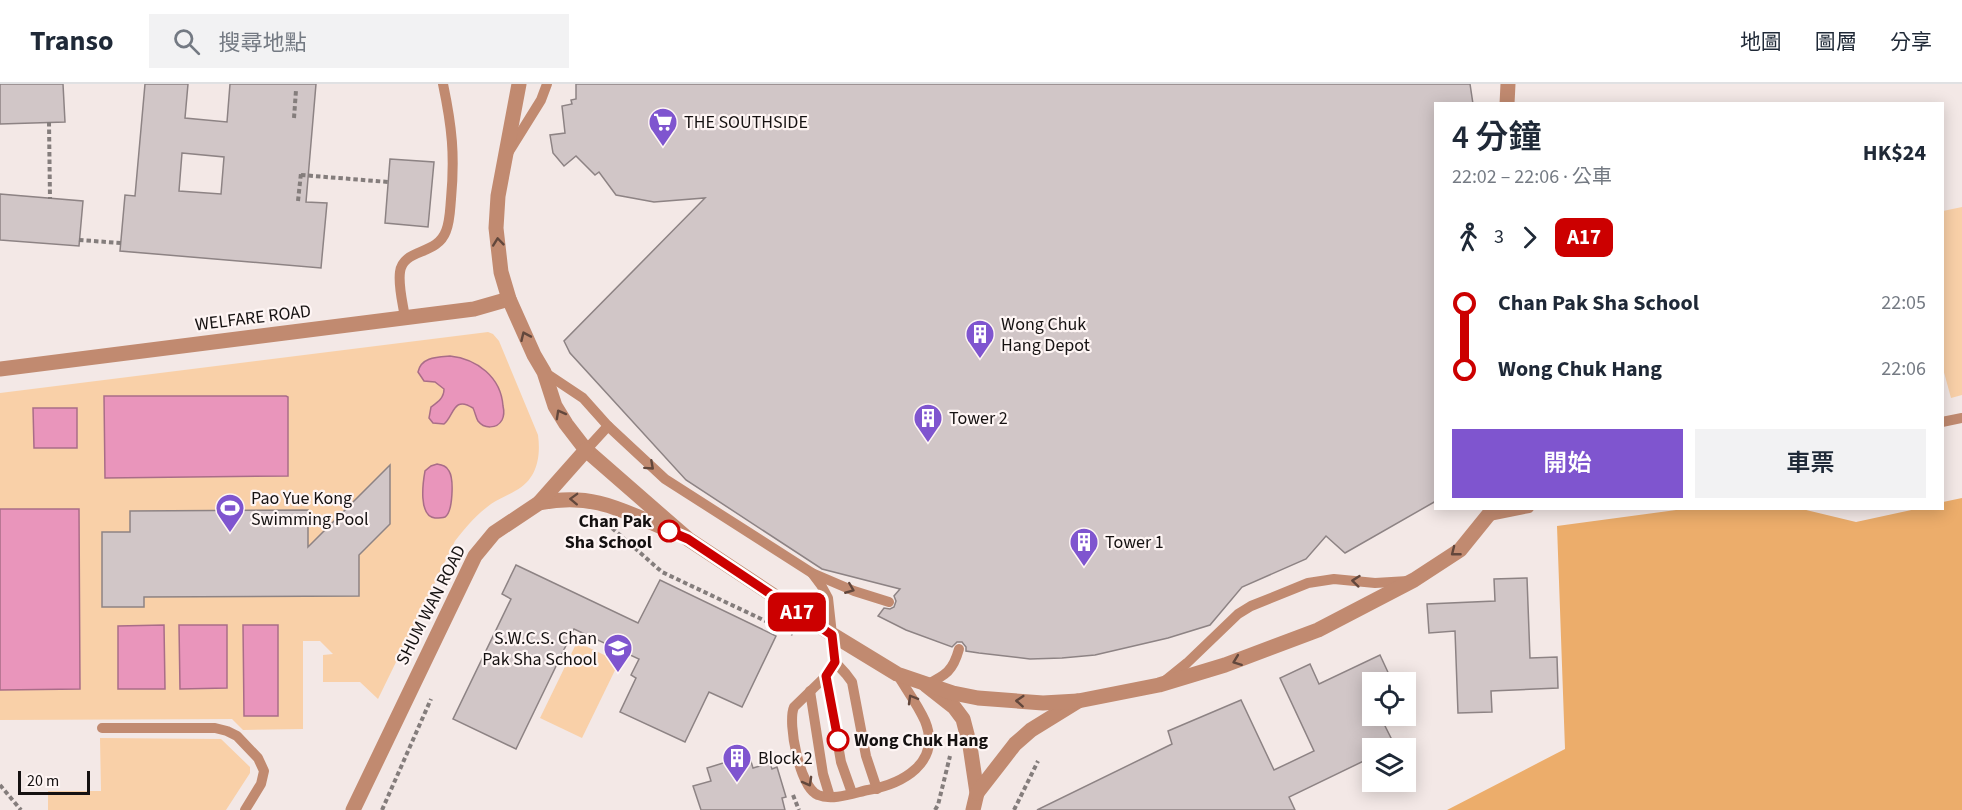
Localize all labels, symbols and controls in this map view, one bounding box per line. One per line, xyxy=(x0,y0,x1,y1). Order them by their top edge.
search box xyxy=(149,14,569,68)
text: Transo xyxy=(30,21,113,61)
icon: search xyxy=(170,25,203,58)
text: 搜尋地點 xyxy=(218,27,306,59)
text: 地圖 xyxy=(1740,27,1782,57)
text: 圖層 xyxy=(1815,27,1857,57)
text: 分享 xyxy=(1890,27,1932,57)
supermarket icon: THE SOUTHSIDE xyxy=(647,106,679,148)
place label: THE SOUTHSIDE xyxy=(684,110,808,135)
text: 4 分鐘 xyxy=(1452,114,1542,161)
text: HK$24 xyxy=(1863,137,1926,169)
text: 22:02 – 22:06 · 公車 xyxy=(1452,163,1612,191)
icon: walk xyxy=(1452,221,1485,254)
icon: forward xyxy=(1513,221,1546,254)
text: A17 xyxy=(1567,222,1601,252)
text: 3 xyxy=(1494,223,1504,251)
one-way arrow xyxy=(492,237,505,246)
text: Chan Pak Sha School xyxy=(1498,287,1699,319)
text: 22:05 xyxy=(1881,289,1926,317)
street label: WELFARE ROAD xyxy=(194,298,312,338)
place label: Wong Chuk Hang Depot xyxy=(1001,312,1090,358)
building icon: Wong Chuk Hang Depot xyxy=(964,318,996,360)
one-way arrow xyxy=(521,331,533,342)
text: Wong Chuk Hang xyxy=(1498,353,1662,385)
text: 22:06 xyxy=(1881,355,1926,383)
building icon: Tower 2 xyxy=(912,402,944,444)
place label: Tower 2 xyxy=(949,406,1008,431)
one-way arrow xyxy=(556,410,567,420)
button: 開始 xyxy=(1452,429,1683,498)
button: 車票 xyxy=(1695,429,1926,498)
one-way arrow xyxy=(644,459,654,470)
place label: Pao Yue Kong Swimming Pool xyxy=(251,486,369,532)
sports icon: Pao Yue Kong Swimming Pool xyxy=(214,492,246,534)
one-way arrow xyxy=(569,492,578,505)
place label: Chan Pak Sha School xyxy=(565,509,652,555)
marker: Chan Pak Sha School xyxy=(658,520,680,542)
building icon: Tower 1 xyxy=(1068,526,1100,568)
place label: Tower 1 xyxy=(1105,530,1164,555)
street label: SHUM WAN ROAD xyxy=(390,541,472,669)
one-way arrow xyxy=(1451,544,1462,555)
one-way arrow xyxy=(1352,575,1361,588)
one-way arrow xyxy=(843,582,854,594)
line badge: A17 xyxy=(762,592,832,632)
text: A17 xyxy=(780,597,814,627)
place label: S.W.C.S. Chan Pak Sha School xyxy=(482,626,597,672)
school or university icon: S.W.C.S. Chan Pak Sha School xyxy=(602,632,634,674)
one-way arrow xyxy=(1232,653,1243,666)
map controls xyxy=(1362,672,1416,792)
button: locate xyxy=(1362,672,1416,726)
one-way arrow xyxy=(908,695,919,705)
one-way arrow xyxy=(1015,695,1024,708)
place label: Wong Chuk Hang xyxy=(854,728,988,753)
marker: Wong Chuk Hang xyxy=(827,729,849,751)
button: layers xyxy=(1362,738,1416,792)
building icon: Block 2 xyxy=(721,742,753,784)
place label: Block 2 xyxy=(758,746,813,771)
scale bar xyxy=(18,768,90,796)
text: 20 m xyxy=(27,770,59,792)
one-way arrow xyxy=(801,776,812,786)

